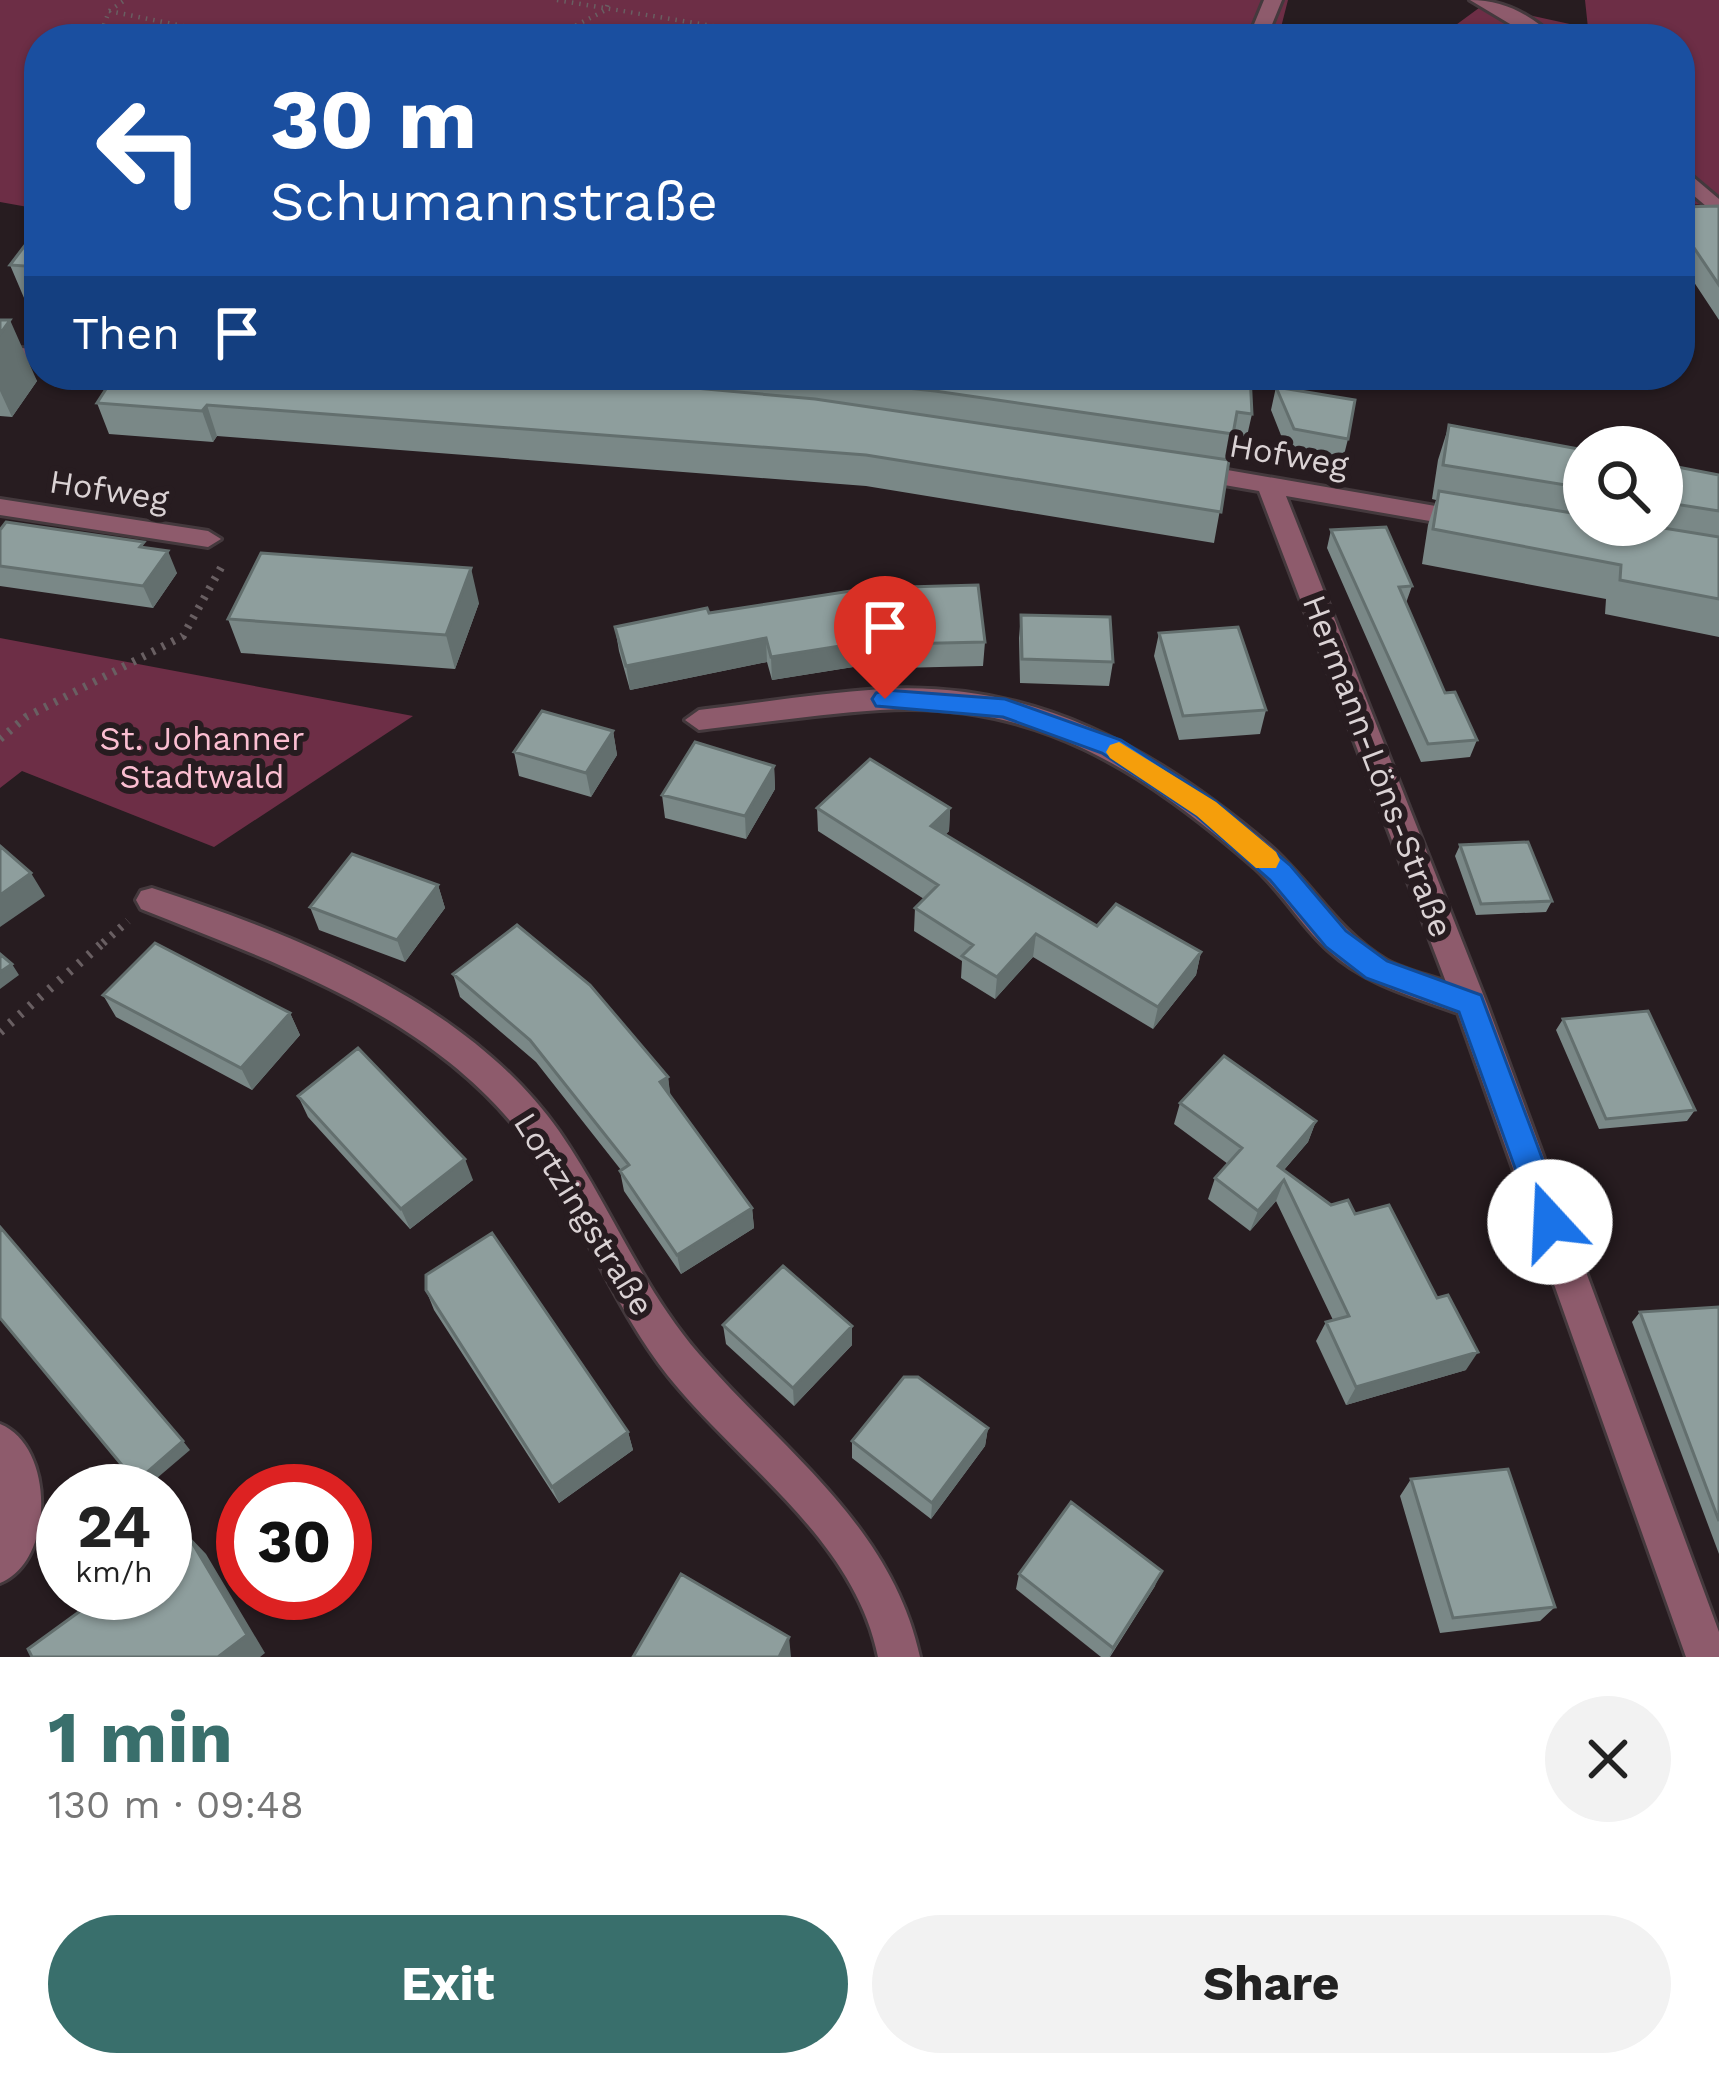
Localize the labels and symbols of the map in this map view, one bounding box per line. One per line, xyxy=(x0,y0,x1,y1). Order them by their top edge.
street label: Hofweg xyxy=(1226,425,1352,485)
street label: Hofweg xyxy=(47,461,172,519)
pin xyxy=(834,576,936,699)
street label: Hermann-Löns-Straße xyxy=(1295,589,1461,943)
park label: St. Johanner Stadtwald xyxy=(100,719,304,796)
street label: Lortzingstraße xyxy=(506,1105,662,1323)
position arrow xyxy=(1487,1159,1613,1285)
speed limit sign: 30 xyxy=(216,1464,372,1620)

